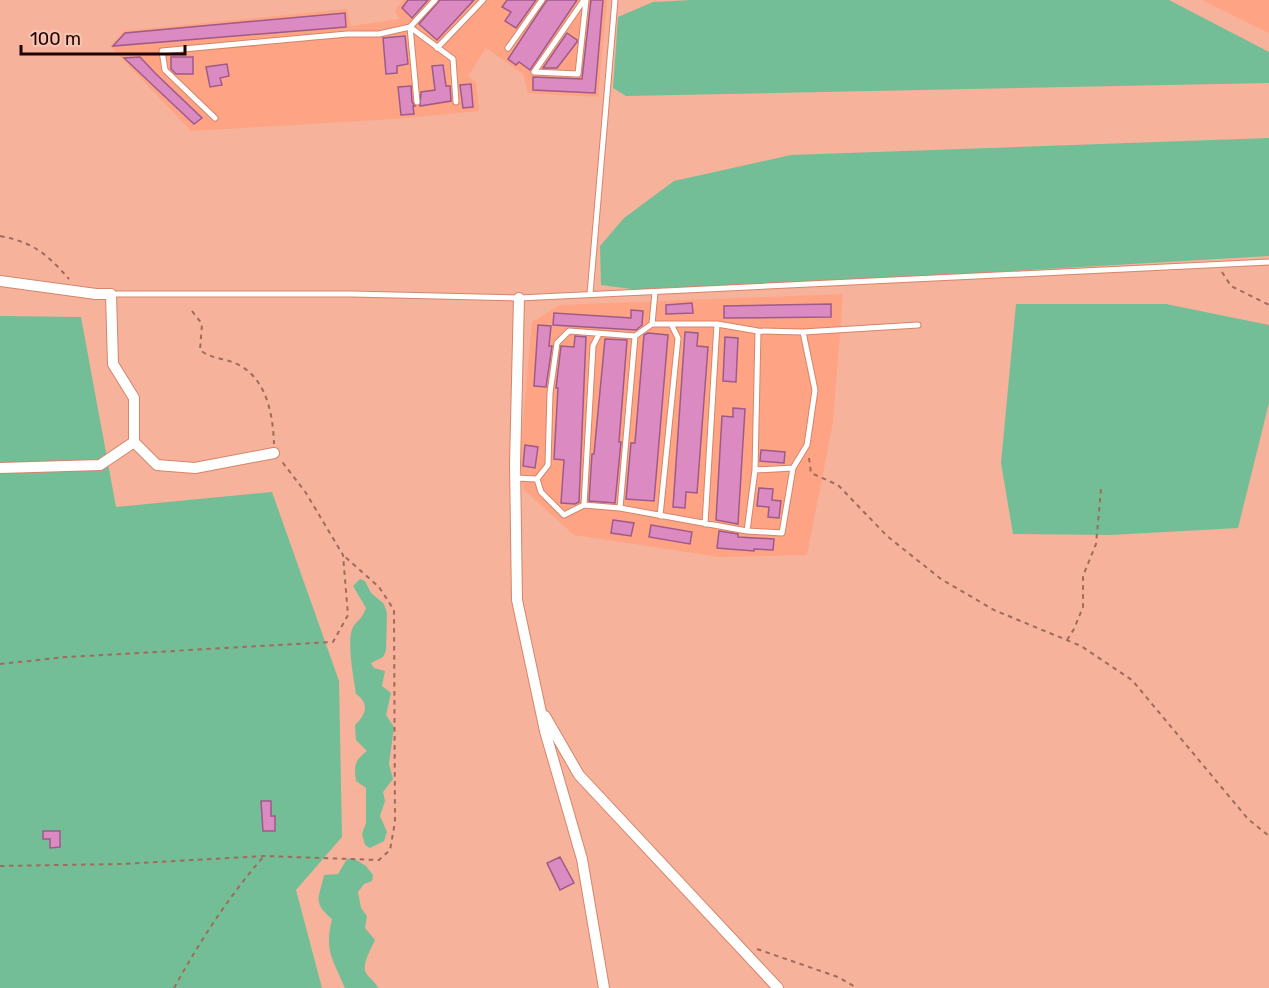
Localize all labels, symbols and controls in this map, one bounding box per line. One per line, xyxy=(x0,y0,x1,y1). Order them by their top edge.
scale bar xyxy=(21,18,184,56)
text: 100 m xyxy=(30,28,81,50)

